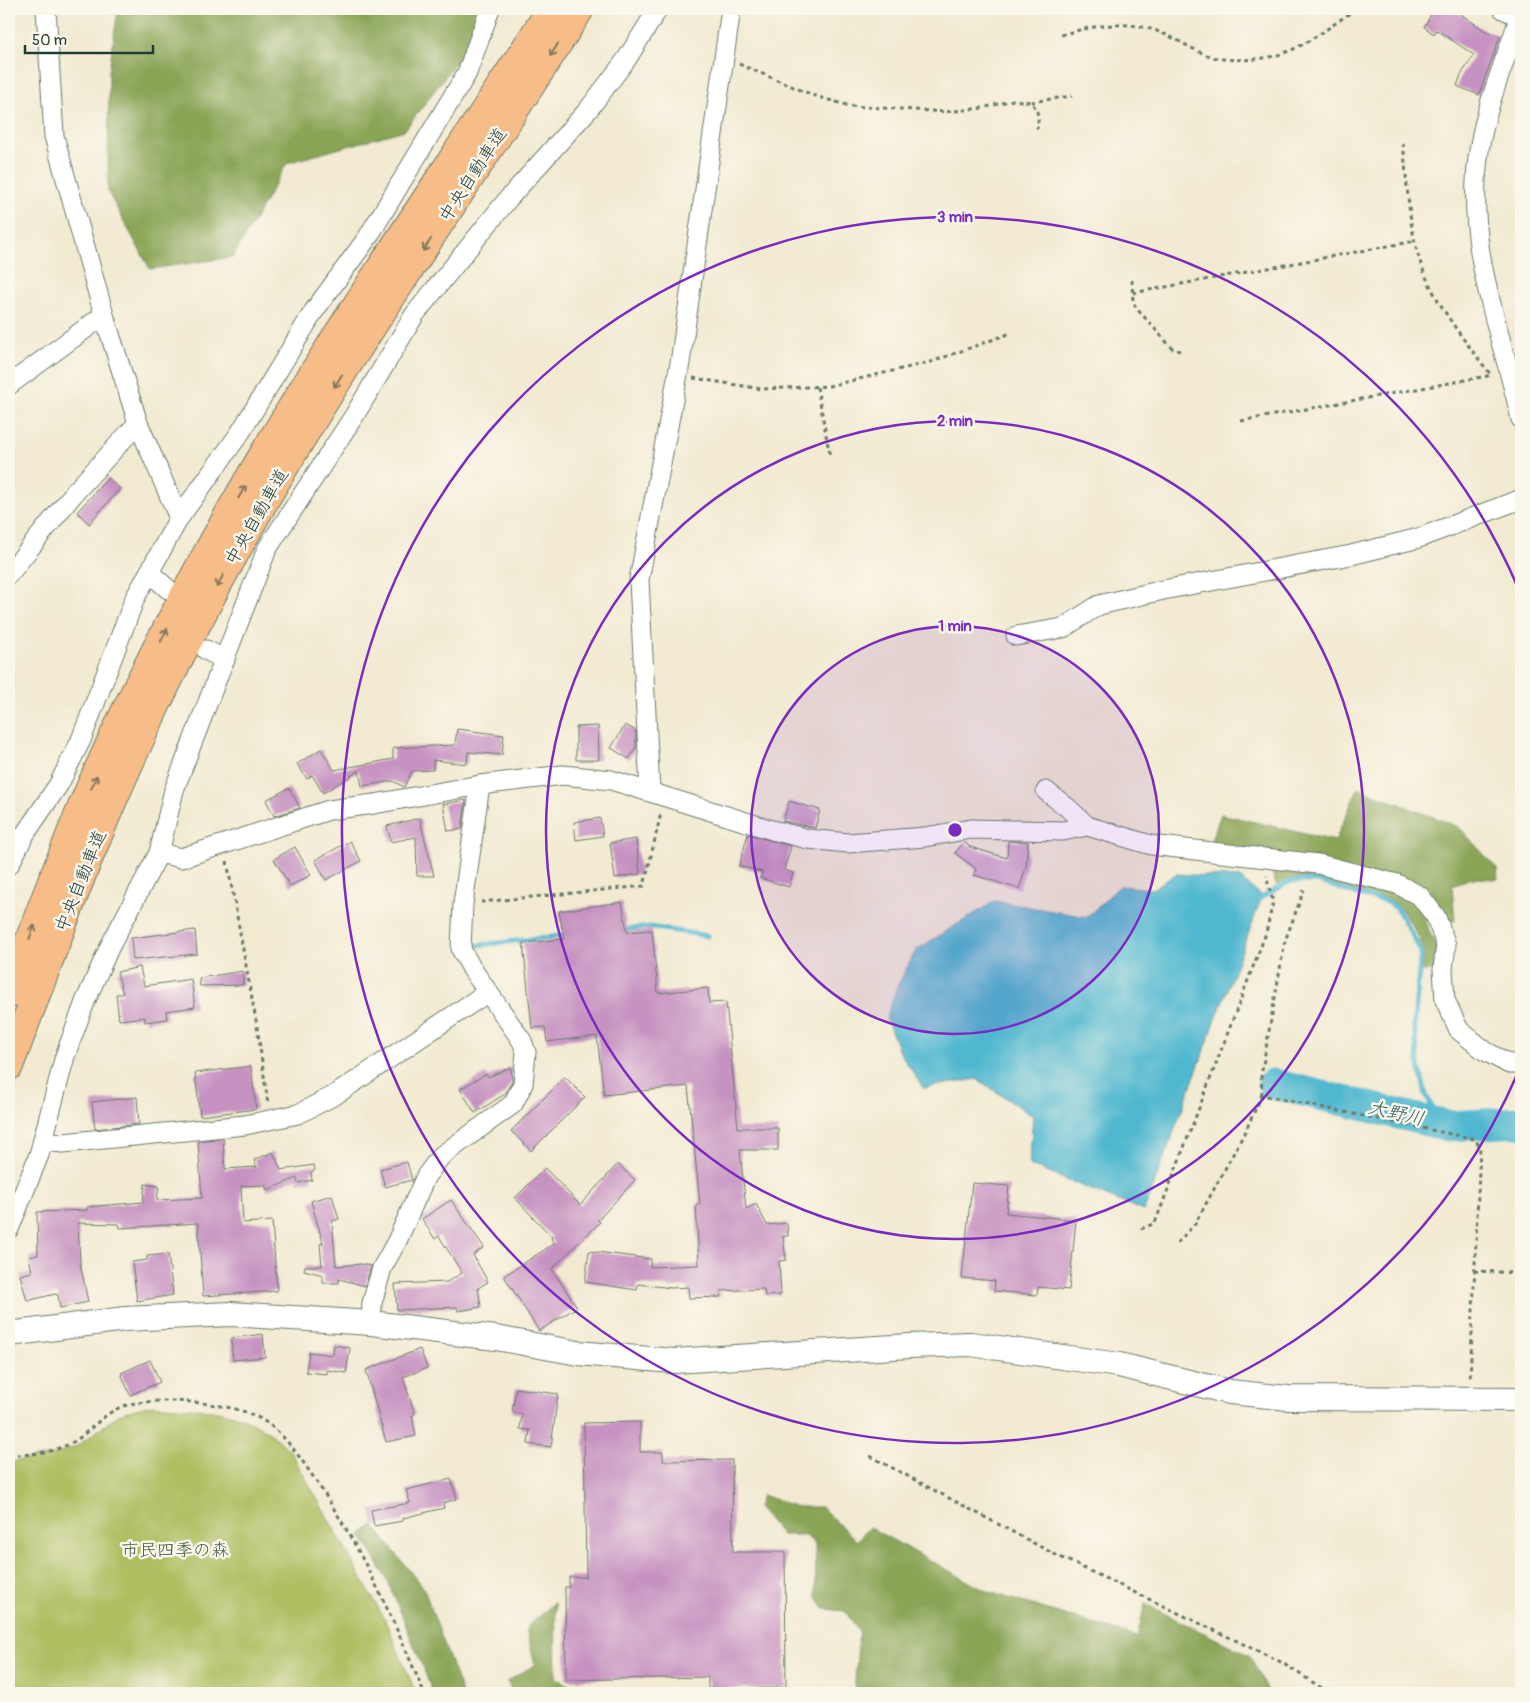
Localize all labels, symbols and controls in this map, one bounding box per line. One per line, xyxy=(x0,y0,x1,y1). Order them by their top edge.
scale bar xyxy=(25,22,152,54)
text: 50 m xyxy=(32,31,67,50)
one-way arrow xyxy=(549,43,559,57)
street label: 中央自動車道 xyxy=(434,123,512,227)
text: 3 min xyxy=(937,208,973,227)
one-way arrow xyxy=(422,238,432,252)
one-way arrow xyxy=(333,373,343,387)
text: 2 min xyxy=(937,412,973,431)
street label: 中央自動車道 xyxy=(220,464,294,570)
one-way arrow xyxy=(237,486,247,500)
one-way arrow xyxy=(215,573,224,588)
text: 1 min xyxy=(938,617,972,636)
one-way arrow xyxy=(160,628,169,643)
one-way arrow xyxy=(90,775,100,790)
centre of rings xyxy=(946,821,964,839)
street label: 中央自動車道 xyxy=(50,827,112,935)
one-way arrow xyxy=(28,925,38,940)
water label: 大野川 xyxy=(1366,1095,1426,1131)
park label: 市民四季の森 xyxy=(121,1539,229,1562)

